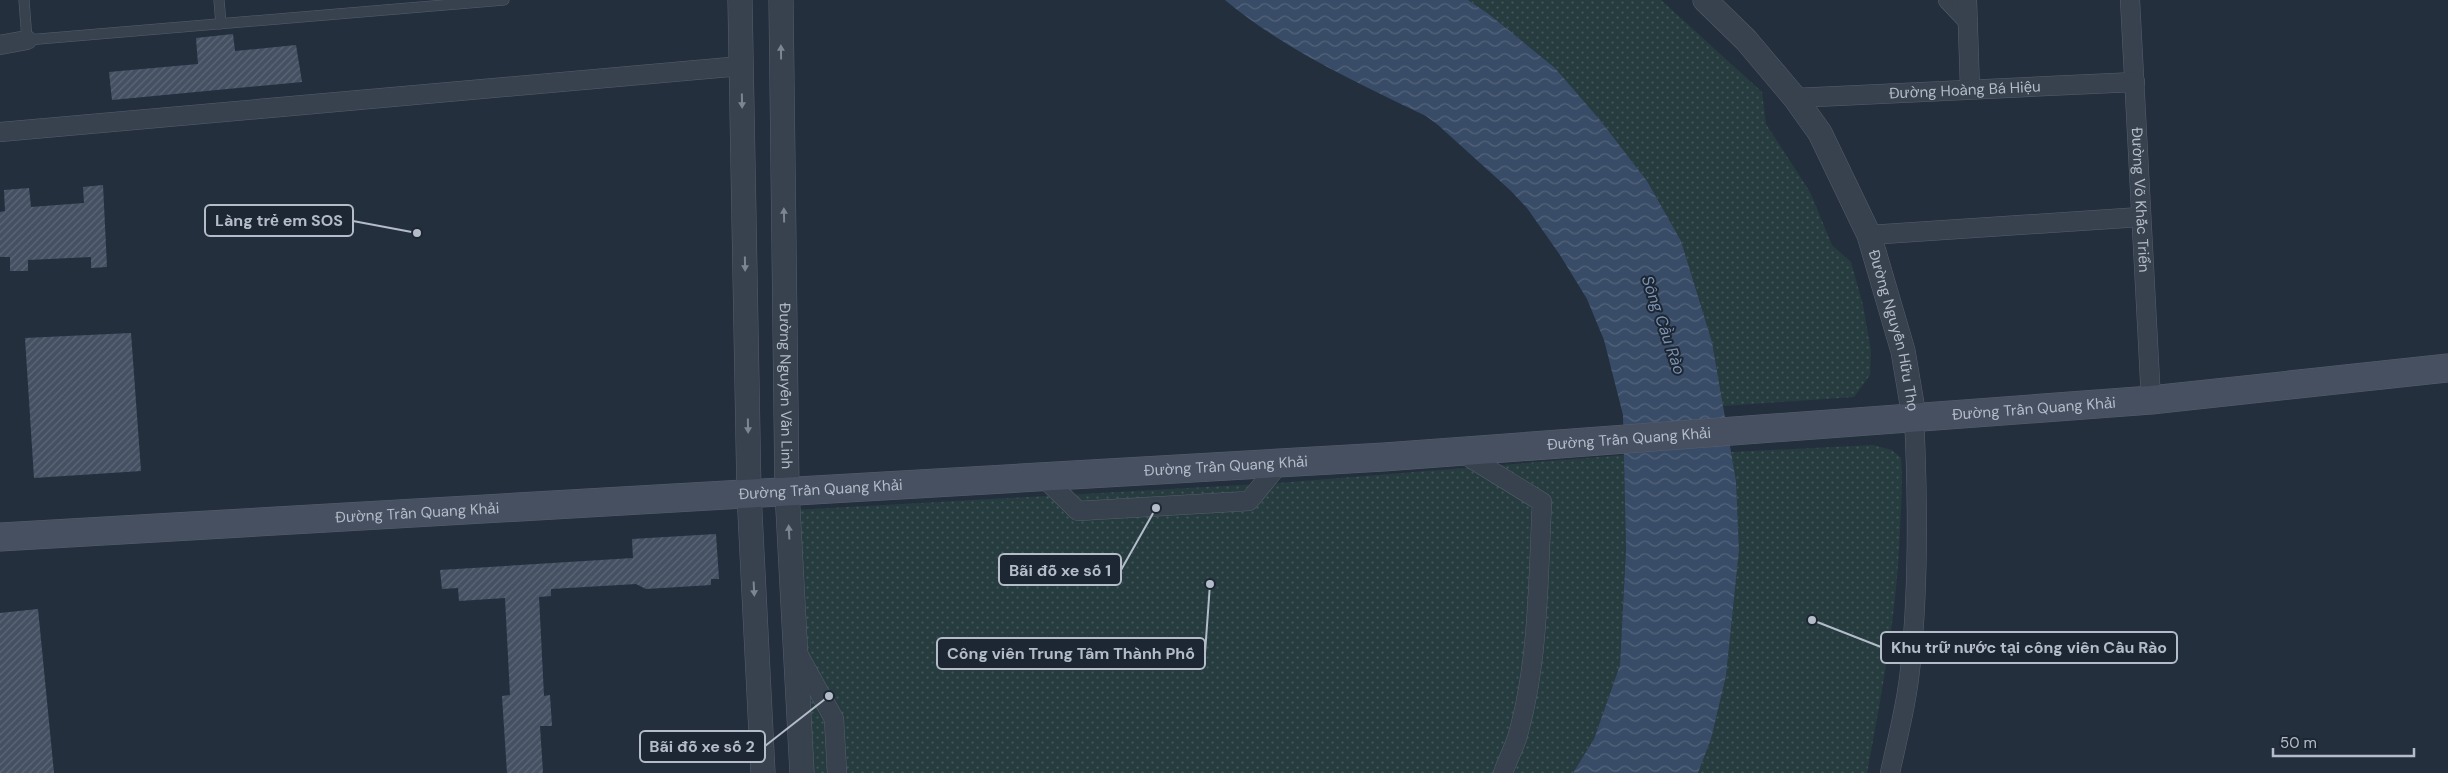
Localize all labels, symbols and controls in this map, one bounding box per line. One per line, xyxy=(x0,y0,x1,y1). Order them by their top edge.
one-way arrow xyxy=(777,44,785,60)
street label: Đường Hoàng Bá Hiệu xyxy=(1889,76,2041,104)
one-way arrow xyxy=(738,93,746,109)
street label: Đường Võ Khắc Triển xyxy=(2127,127,2154,273)
callout: Làng trẻ em SOS xyxy=(205,205,353,236)
one-way arrow xyxy=(780,207,788,223)
text: Làng trẻ em SOS xyxy=(215,210,343,231)
street label: Đường Nguyễn Hữu Thọ xyxy=(1864,247,1923,413)
one-way arrow xyxy=(741,256,749,272)
water label: Sông Cầu Rào xyxy=(1637,273,1690,377)
street label: Đường Nguyễn Văn Linh xyxy=(775,303,797,469)
street label: Đường Trần Quang Khải xyxy=(1951,393,2117,425)
one-way arrow xyxy=(744,418,752,434)
street label: Đường Trần Quang Khải xyxy=(1546,423,1712,455)
street label: Đường Trần Quang Khải xyxy=(1143,451,1309,481)
street label: Đường Trần Quang Khải xyxy=(738,475,903,504)
street label: Đường Trần Quang Khải xyxy=(335,498,500,528)
one-way arrow xyxy=(785,524,793,540)
callout: Bãi đỗ xe số 1 xyxy=(999,554,1121,585)
text: Bãi đỗ xe số 1 xyxy=(1009,560,1111,581)
one-way arrow xyxy=(750,581,758,597)
callout: Khu trữ nước tại công viên Cầu Rào xyxy=(1881,632,2177,663)
text: Khu trữ nước tại công viên Cầu Rào xyxy=(1891,637,2167,658)
callout: Công viên Trung Tâm Thành Phố xyxy=(937,638,1205,669)
text: Công viên Trung Tâm Thành Phố xyxy=(947,643,1195,664)
scale bar xyxy=(2273,726,2414,758)
callout: Bãi đỗ xe số 2 xyxy=(640,731,765,762)
text: 50 m xyxy=(2280,733,2317,753)
text: Bãi đỗ xe số 2 xyxy=(649,736,755,757)

